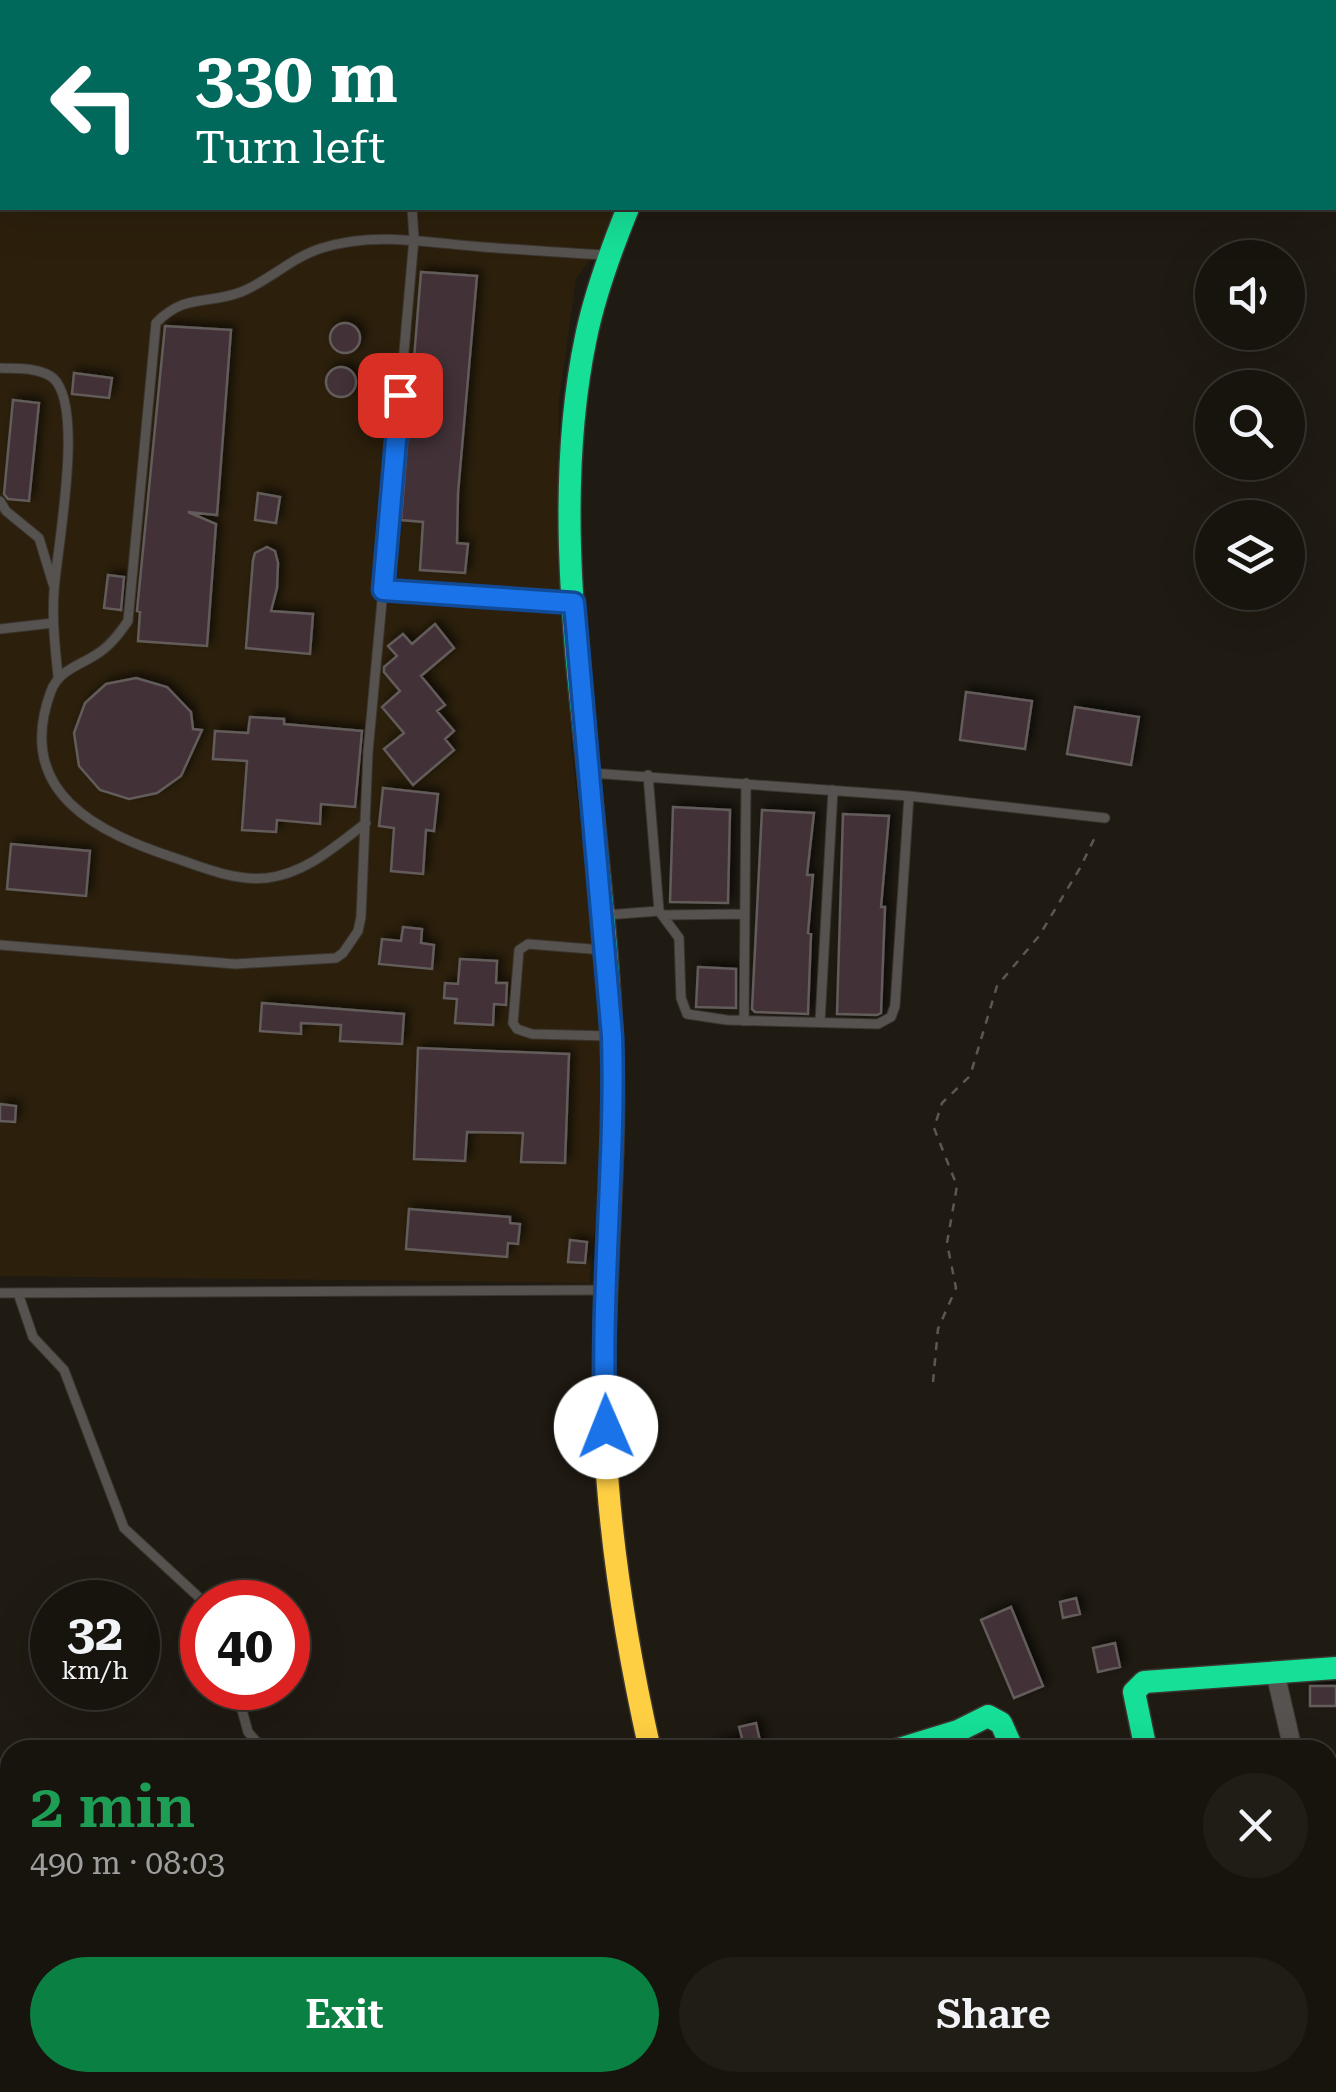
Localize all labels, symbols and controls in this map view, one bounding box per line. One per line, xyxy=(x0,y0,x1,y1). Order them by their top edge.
text: 330 m xyxy=(195,37,398,119)
icon: left xyxy=(30,40,160,170)
text: Turn left xyxy=(195,121,385,174)
map controls xyxy=(1195,240,1305,610)
button: sound xyxy=(1195,240,1305,350)
pin xyxy=(358,353,443,438)
icon: arrive xyxy=(373,368,428,423)
button: search xyxy=(1195,370,1305,480)
button: layers xyxy=(1195,500,1305,610)
position arrow xyxy=(554,1375,658,1479)
speed limit sign: 40 xyxy=(180,1580,310,1710)
text: 32 xyxy=(67,1604,123,1662)
text: km/h xyxy=(62,1656,128,1685)
text: 2 min xyxy=(30,1771,195,1842)
button: close xyxy=(1203,1773,1308,1878)
text: 490 m · 08:03 xyxy=(30,1844,225,1882)
button: Exit xyxy=(30,1957,659,2072)
button: Share xyxy=(679,1957,1308,2072)

